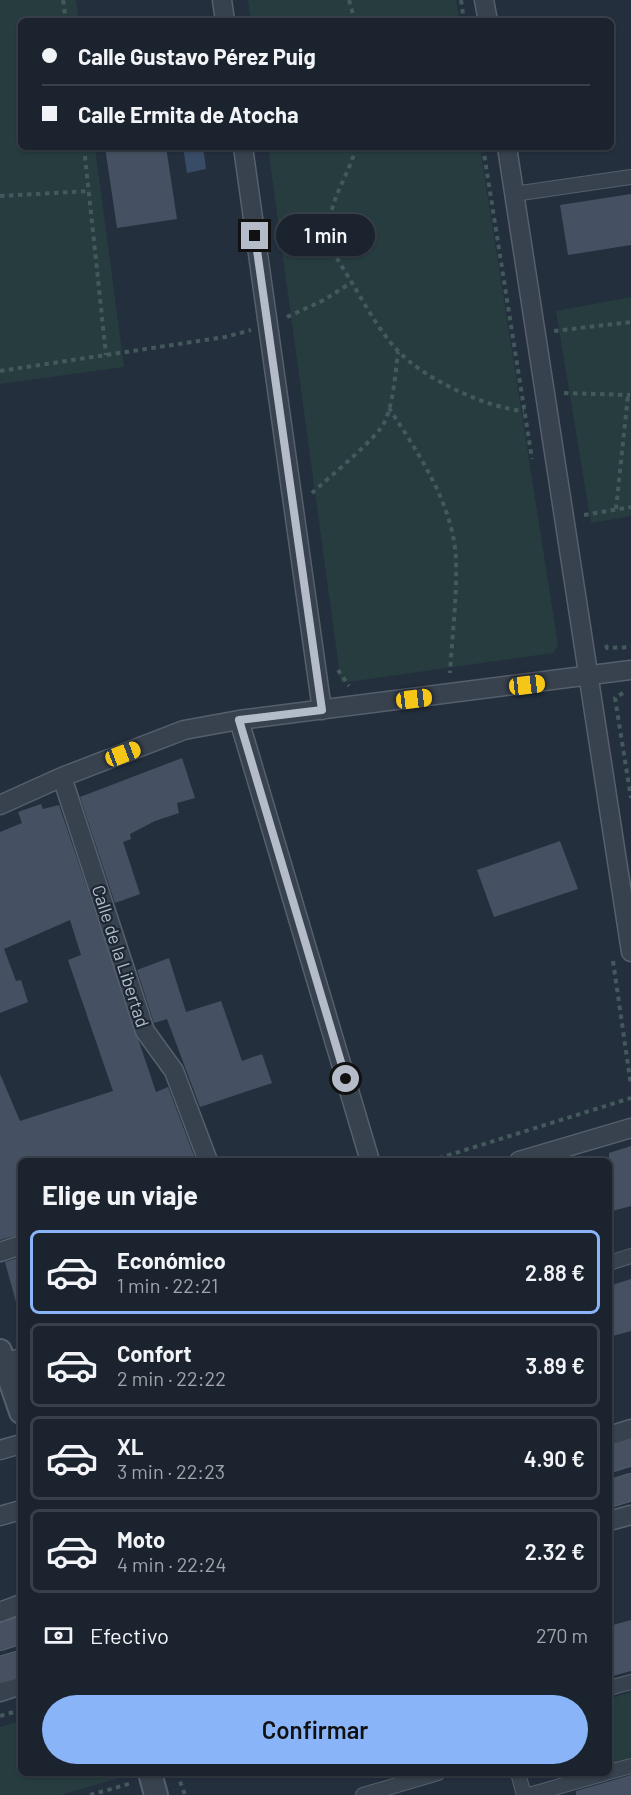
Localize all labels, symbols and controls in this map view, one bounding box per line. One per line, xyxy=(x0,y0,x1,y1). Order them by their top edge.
text: Calle Gustavo Pérez Puig xyxy=(78,43,316,69)
text: Calle Ermita de Atocha xyxy=(78,101,299,127)
callout: 1 min xyxy=(276,215,375,257)
route end xyxy=(241,222,268,249)
text: 1 min xyxy=(304,223,347,247)
car xyxy=(508,674,546,696)
car xyxy=(395,688,433,710)
car xyxy=(103,739,143,769)
street label: Calle de la Libertad xyxy=(88,882,154,1030)
route start xyxy=(332,1065,359,1092)
text: Elige un viaje xyxy=(42,1178,198,1210)
icon: car xyxy=(45,1245,99,1299)
text: Económico xyxy=(117,1247,226,1273)
text: 2.88 € xyxy=(525,1259,585,1285)
text: 1 min · 22:21 xyxy=(117,1273,218,1297)
icon: car xyxy=(45,1338,99,1392)
text: Confort xyxy=(117,1340,192,1366)
text: 3.89 € xyxy=(526,1352,585,1378)
text: 2 min · 22:22 xyxy=(117,1366,226,1390)
icon: car xyxy=(45,1431,99,1485)
text: XL xyxy=(117,1433,143,1459)
text: 4.90 € xyxy=(524,1445,585,1471)
text: 3 min · 22:23 xyxy=(117,1459,225,1483)
icon: car xyxy=(45,1524,99,1578)
text: Moto xyxy=(117,1526,165,1552)
text: 2.32 € xyxy=(525,1538,585,1564)
text: 4 min · 22:24 xyxy=(117,1552,227,1576)
icon: cash xyxy=(42,1619,75,1652)
text: Efectivo xyxy=(90,1622,169,1648)
text: 270 m xyxy=(536,1623,588,1647)
button: Confirmar xyxy=(42,1695,588,1764)

